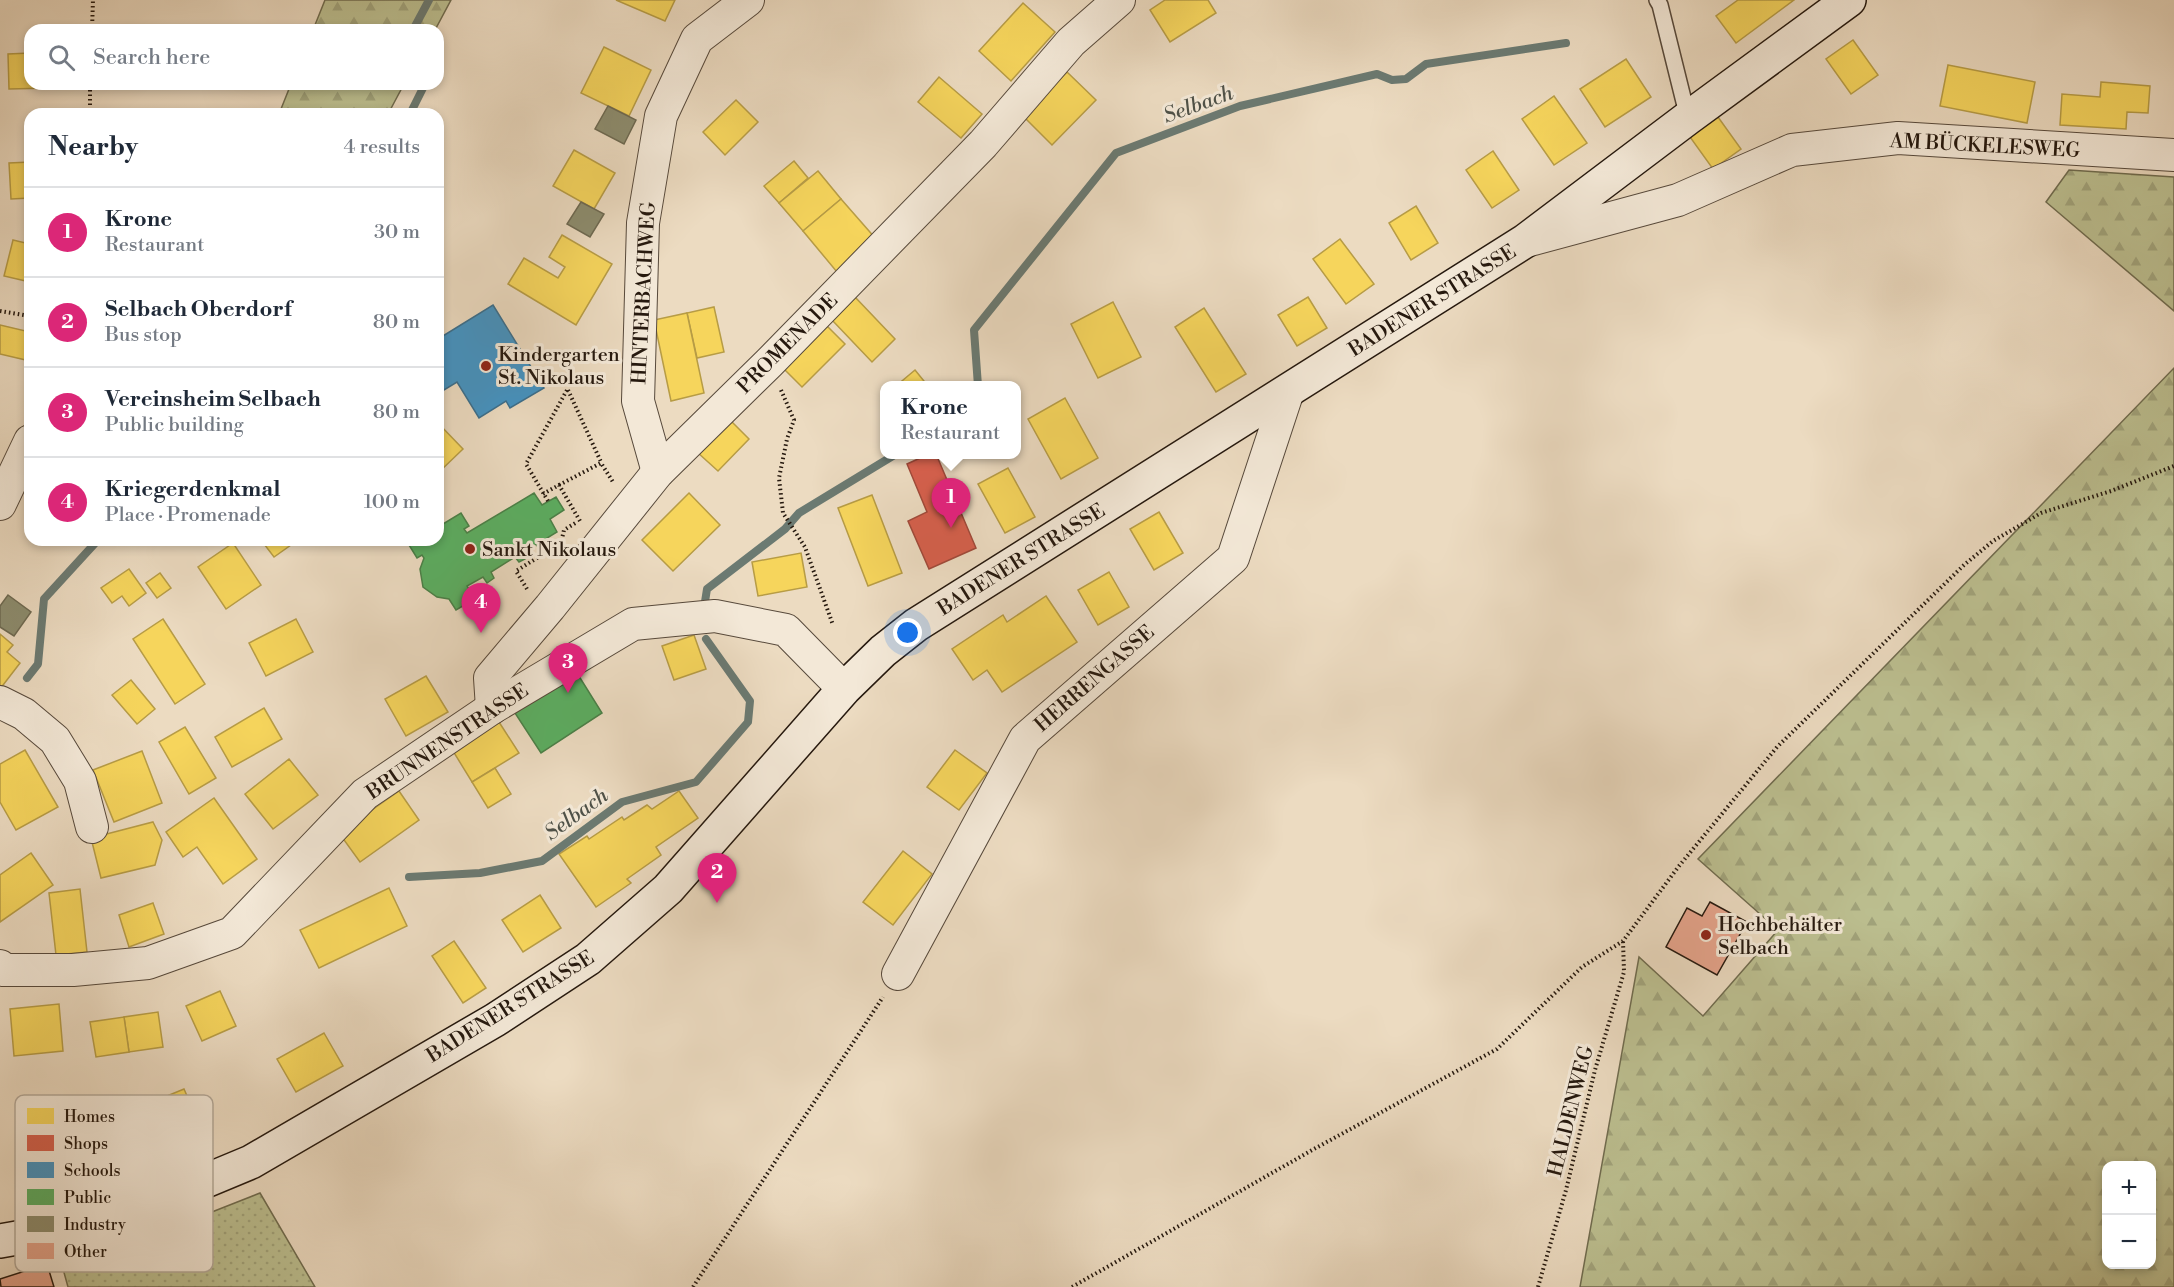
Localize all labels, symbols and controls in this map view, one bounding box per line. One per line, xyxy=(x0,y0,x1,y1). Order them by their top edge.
search box xyxy=(24,24,444,90)
icon: search xyxy=(45,41,78,74)
text: Search here xyxy=(93,44,210,71)
water label: Selbach xyxy=(1160,80,1237,130)
street label: AM BÜCKELESWEG xyxy=(1888,128,2081,164)
text: Nearby xyxy=(48,131,138,163)
text: 4 results xyxy=(343,135,420,160)
street label: HINTERBACHWEG xyxy=(627,201,662,385)
text: Krone xyxy=(105,206,172,233)
text: 1 xyxy=(63,220,72,245)
text: 30 m xyxy=(374,220,420,245)
text: Restaurant xyxy=(105,233,204,258)
street label: BADENER STRASSE xyxy=(1344,240,1521,363)
street label: PROMENADE xyxy=(732,288,844,400)
text: Selbach Oberdorf xyxy=(105,296,292,323)
text: 2 xyxy=(61,310,74,335)
text: 80 m xyxy=(373,310,420,335)
text: Bus stop xyxy=(105,323,182,348)
place label: Kindergarten St. Nikolaus xyxy=(498,343,620,391)
marker: Kindergarten St. Nikolaus xyxy=(479,359,493,373)
popup xyxy=(880,381,1021,459)
text: Vereinsheim Selbach xyxy=(105,386,321,413)
text: Krone xyxy=(901,394,968,421)
text: 3 xyxy=(61,400,74,425)
text: 80 m xyxy=(373,400,420,425)
text: Public building xyxy=(105,413,244,438)
text: Restaurant xyxy=(901,421,1000,446)
text: Kriegerdenkmal xyxy=(105,476,280,503)
pin: 1 xyxy=(932,478,970,528)
text: 4 xyxy=(61,490,74,515)
text: 100 m xyxy=(364,490,420,515)
street label: BADENER STRASSE xyxy=(933,499,1110,622)
text: Place · Promenade xyxy=(105,503,271,528)
place label: Sankt Nikolaus xyxy=(482,538,616,563)
marker: Sankt Nikolaus xyxy=(463,542,477,556)
pin: 4 xyxy=(462,584,500,633)
your location xyxy=(893,618,922,647)
street label: HERRENGASSE xyxy=(1030,620,1160,738)
pin: 3 xyxy=(548,644,588,693)
street label: BRUNNENSTRASSE xyxy=(361,679,534,806)
water label: Selbach xyxy=(540,783,614,847)
pin: 2 xyxy=(698,854,736,903)
place label: Hochbehälter Selbach xyxy=(1718,913,1843,961)
marker: Hochbehälter Selbach xyxy=(1699,928,1713,942)
street label: BADENER STRASSE xyxy=(422,946,599,1069)
street label: HALDENWEG xyxy=(1543,1043,1600,1179)
legend xyxy=(15,1095,213,1272)
text: Homes xyxy=(64,1107,115,1127)
text: Shops xyxy=(64,1134,108,1154)
text: Schools xyxy=(64,1161,120,1181)
map controls xyxy=(2102,1161,2156,1269)
button: + xyxy=(2102,1161,2156,1215)
text: Public xyxy=(64,1188,111,1208)
text: Industry xyxy=(64,1215,126,1235)
button: − xyxy=(2102,1215,2156,1269)
text: Other xyxy=(64,1242,107,1262)

